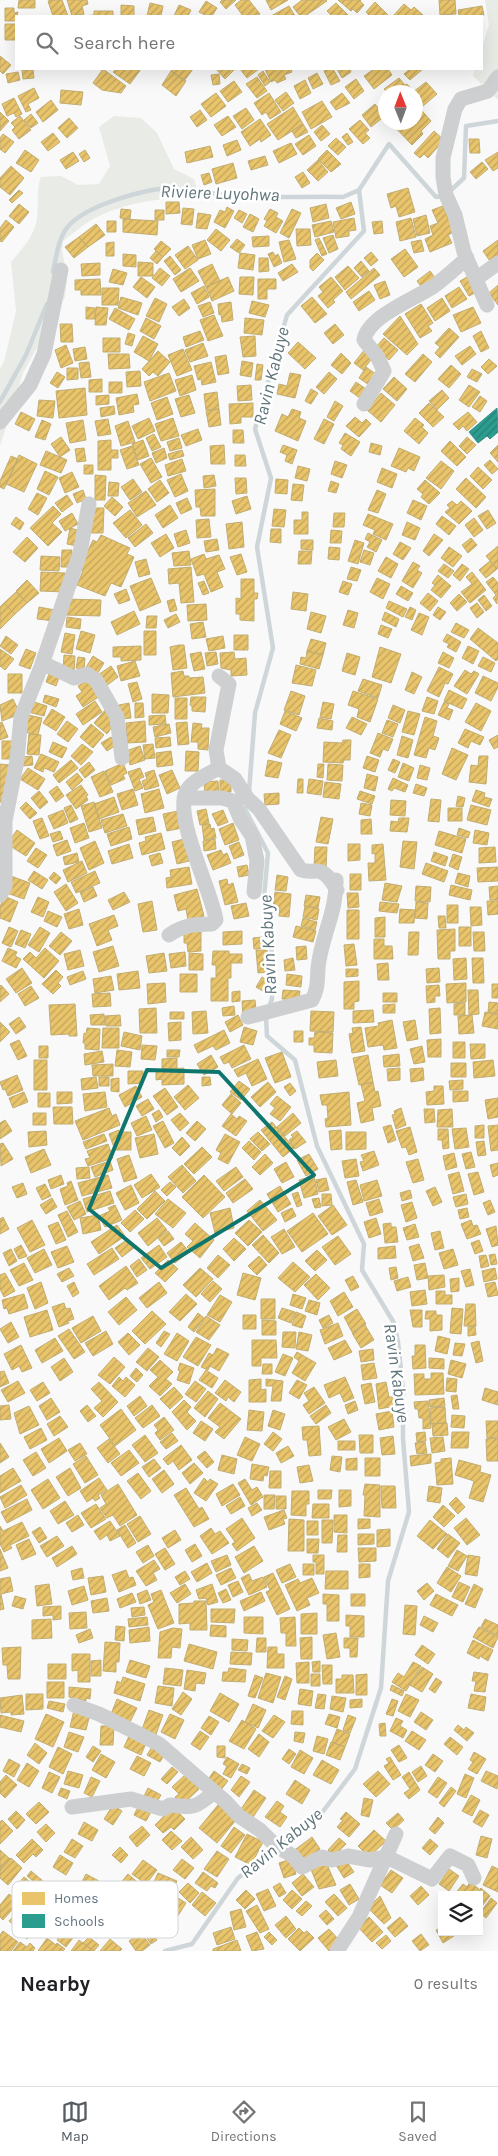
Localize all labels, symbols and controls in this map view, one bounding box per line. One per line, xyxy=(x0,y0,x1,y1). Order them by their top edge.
search box xyxy=(15,15,483,70)
icon: search xyxy=(33,29,61,57)
text: Search here xyxy=(73,32,175,54)
north arrow xyxy=(378,85,423,130)
water label: Riviere Luyohwa xyxy=(160,180,280,206)
water label: Ravin Kabuye xyxy=(248,325,294,427)
water label: Ravin Kabuye xyxy=(254,894,282,996)
water label: Ravin Kabuye xyxy=(379,1322,415,1424)
water label: Ravin Kabuye xyxy=(235,1803,327,1883)
legend xyxy=(12,1881,178,1938)
text: Homes xyxy=(54,1890,99,1907)
map controls xyxy=(438,1891,483,1936)
button: layers xyxy=(438,1891,483,1936)
text: Schools xyxy=(54,1913,105,1930)
text: Nearby xyxy=(20,1972,90,1996)
text: 0 results xyxy=(414,1974,478,1993)
tab: Map xyxy=(61,2098,89,2145)
tab: Directions xyxy=(211,2098,277,2145)
tab: Saved xyxy=(398,2098,437,2145)

